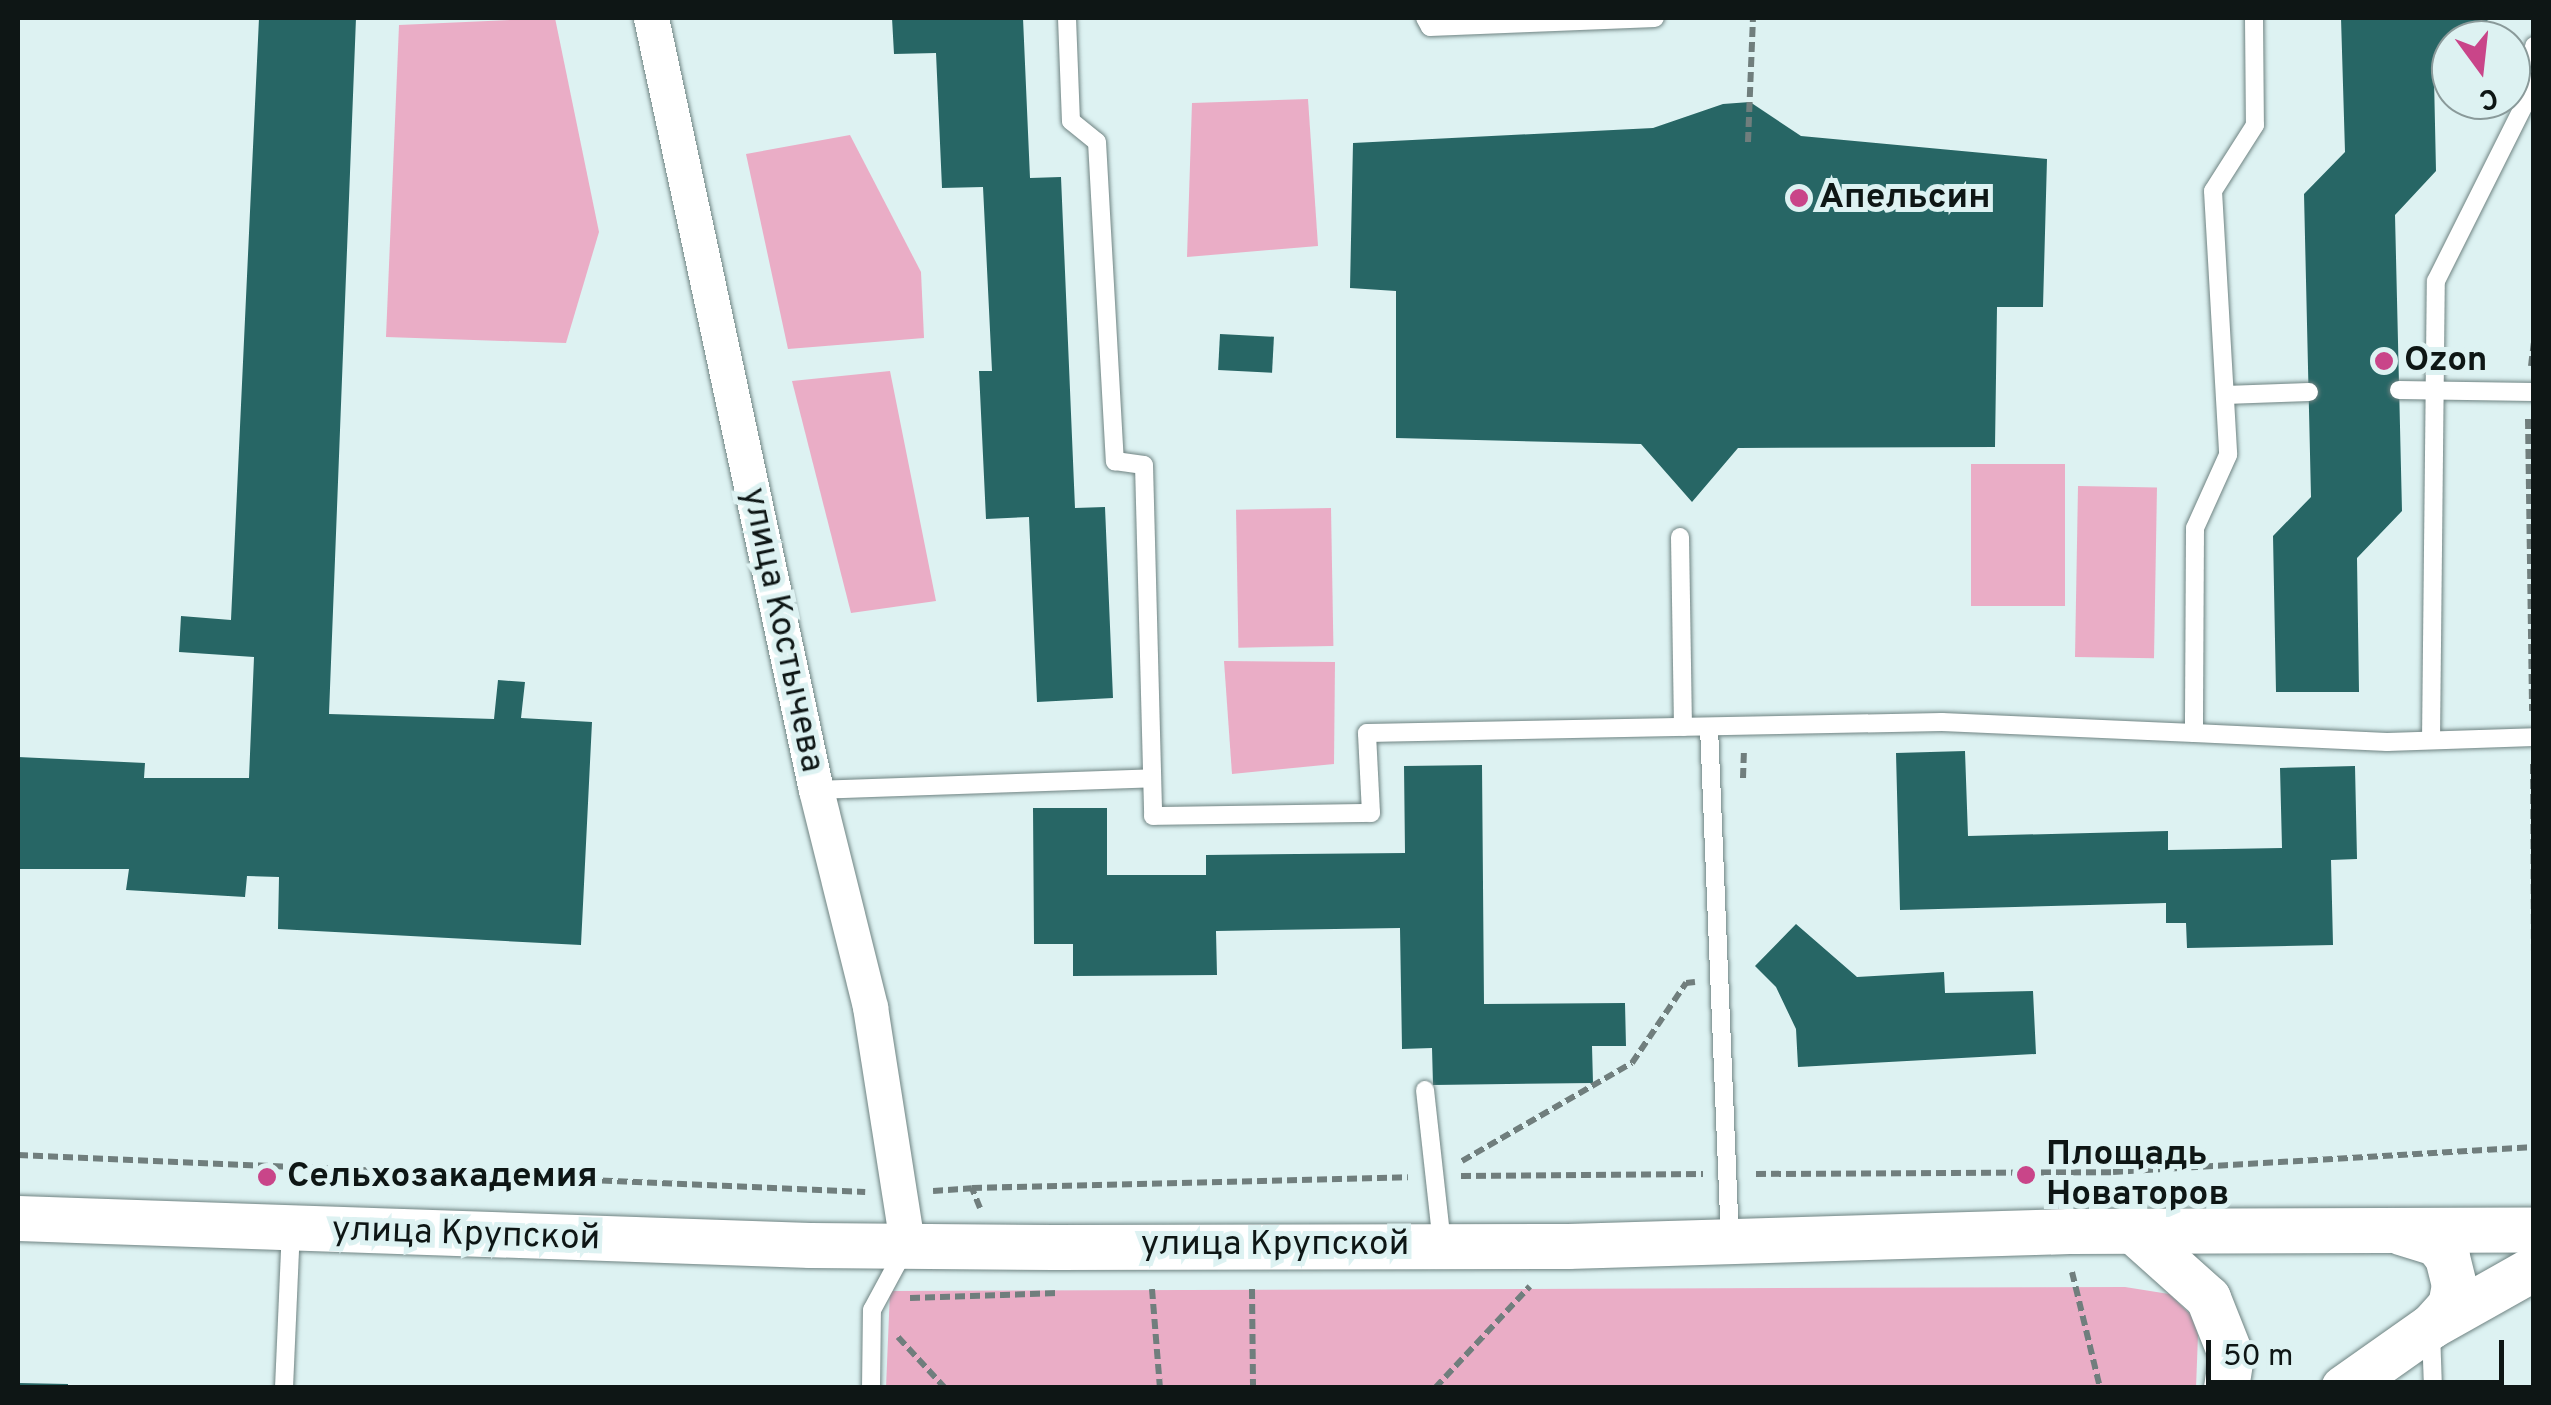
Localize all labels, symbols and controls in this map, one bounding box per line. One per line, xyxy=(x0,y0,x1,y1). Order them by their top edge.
north arrow xyxy=(2431,20,2531,120)
text: С xyxy=(2475,77,2502,117)
place label: Апельсин xyxy=(1819,177,1991,219)
marker: Апельсин xyxy=(1788,187,1810,209)
place label: Ozon xyxy=(2404,340,2488,382)
marker: Ozon xyxy=(2373,350,2395,372)
street label: улица Костычева xyxy=(731,484,833,776)
place label: Площадь Новаторов xyxy=(2046,1134,2229,1216)
place label: Сельхозакадемия xyxy=(287,1156,598,1198)
marker: Площадь Новаторов xyxy=(2015,1164,2037,1186)
marker: Сельхозакадемия xyxy=(256,1166,278,1188)
street label: улица Крупской xyxy=(331,1209,601,1261)
street label: улица Крупской xyxy=(1141,1224,1409,1266)
scale bar xyxy=(2211,1320,2508,1382)
text: 50 m xyxy=(2223,1339,2293,1376)

